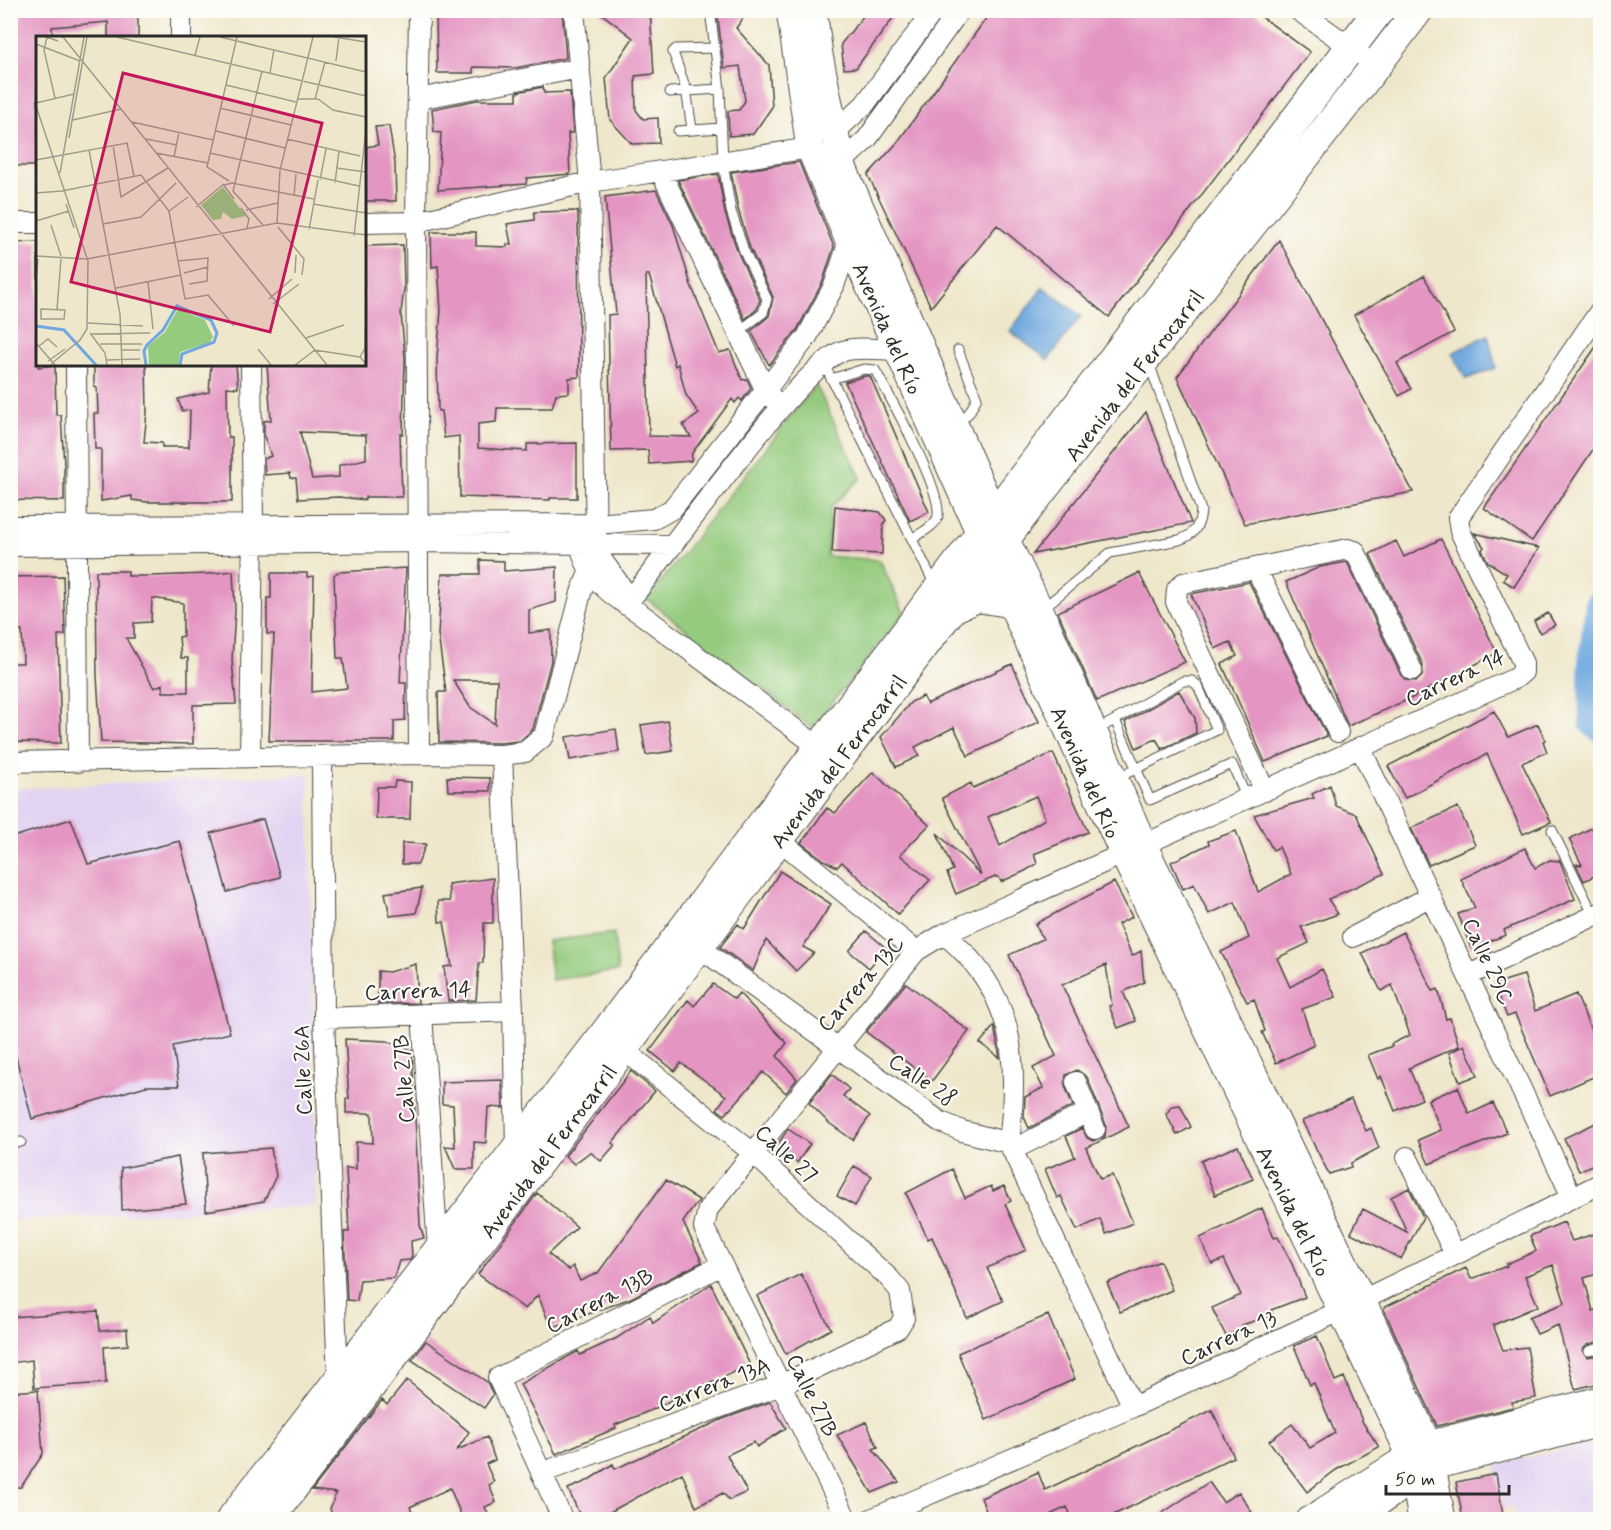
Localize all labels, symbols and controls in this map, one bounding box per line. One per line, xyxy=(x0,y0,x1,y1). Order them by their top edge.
inset map xyxy=(36,36,366,366)
street label: Avenida del Río xyxy=(845,258,928,399)
street label: Avenida del Ferrocarril xyxy=(1060,285,1211,468)
street label: Carrera 14 xyxy=(1401,643,1510,714)
street label: Avenida del Ferrocarril xyxy=(765,670,914,855)
street label: Avenida del Río xyxy=(1043,702,1126,843)
street label: Calle 29C xyxy=(1455,914,1520,1010)
street label: Carrera 13C xyxy=(812,930,911,1038)
street label: Carrera 14 xyxy=(364,976,472,1008)
street label: Calle 26A xyxy=(288,1024,320,1116)
street label: Calle 27B xyxy=(388,1033,422,1124)
street label: Calle 28 xyxy=(883,1048,961,1114)
street label: Avenida del Ferrocarril xyxy=(475,1060,624,1245)
street label: Calle 27 xyxy=(748,1119,823,1190)
street label: Avenida del Río xyxy=(1249,1142,1336,1282)
street label: Carrera 13B xyxy=(541,1263,658,1341)
street label: Carrera 13 xyxy=(1176,1304,1282,1373)
street label: Calle 27B xyxy=(779,1350,843,1442)
street label: Carrera 13A xyxy=(655,1352,775,1420)
scale bar xyxy=(1386,1458,1509,1496)
text: 50 m xyxy=(1395,1468,1435,1492)

